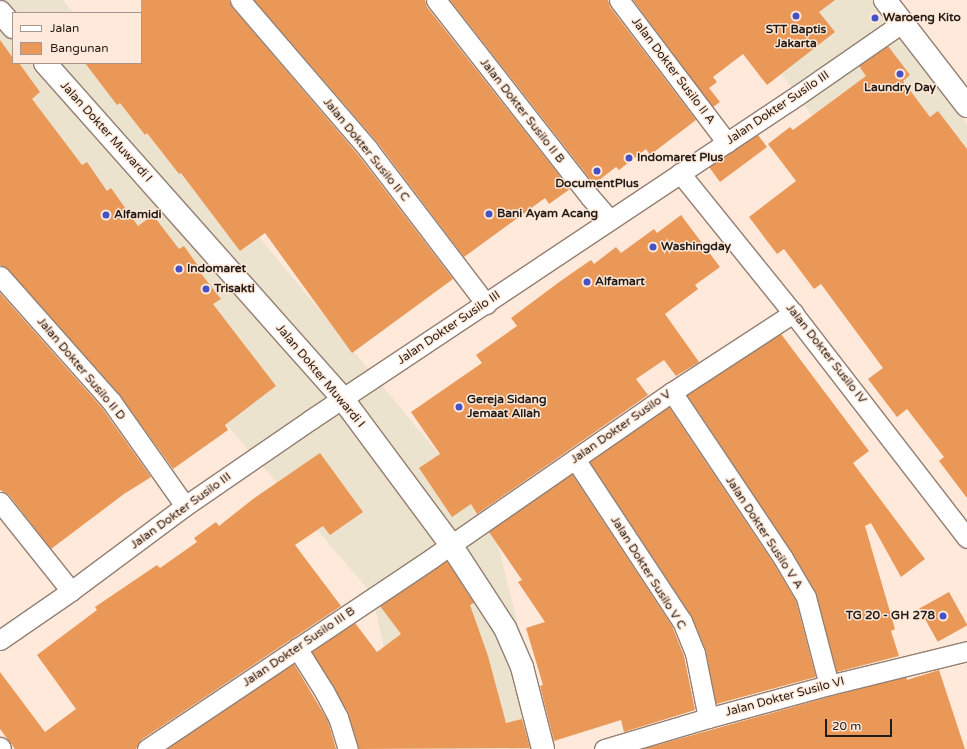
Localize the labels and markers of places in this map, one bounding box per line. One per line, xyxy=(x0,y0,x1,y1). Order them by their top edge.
marker: STT Baptis Jakarta xyxy=(791,11,801,21)
place label: Waroeng Kito xyxy=(883,11,961,25)
marker: Waroeng Kito xyxy=(870,13,880,23)
place label: STT Baptis Jakarta xyxy=(766,23,826,51)
marker: Laundry Day xyxy=(895,69,905,79)
place label: Laundry Day xyxy=(864,81,936,95)
place label: Indomaret Plus xyxy=(637,151,723,165)
marker: Indomaret Plus xyxy=(624,153,634,163)
marker: DocumentPlus xyxy=(592,166,602,176)
place label: DocumentPlus xyxy=(555,177,639,191)
place label: Bani Ayam Acang xyxy=(497,207,598,221)
place label: Alfamidi xyxy=(114,208,162,222)
marker: Bani Ayam Acang xyxy=(484,209,494,219)
marker: Alfamidi xyxy=(101,210,111,220)
place label: Washingday xyxy=(661,240,731,254)
marker: Washingday xyxy=(648,242,658,252)
place label: Indomaret xyxy=(187,262,246,276)
marker: Indomaret xyxy=(174,264,184,274)
place label: Alfamart xyxy=(595,275,645,289)
marker: Alfamart xyxy=(582,277,592,287)
place label: Trisakti xyxy=(214,282,255,296)
marker: Trisakti xyxy=(201,284,211,294)
place label: Gereja Sidang Jemaat Allah xyxy=(467,393,546,421)
marker: Gereja Sidang Jemaat Allah xyxy=(454,402,464,412)
place label: TG 20 - GH 278 xyxy=(846,609,935,623)
marker: TG 20 - GH 278 xyxy=(938,611,948,621)

